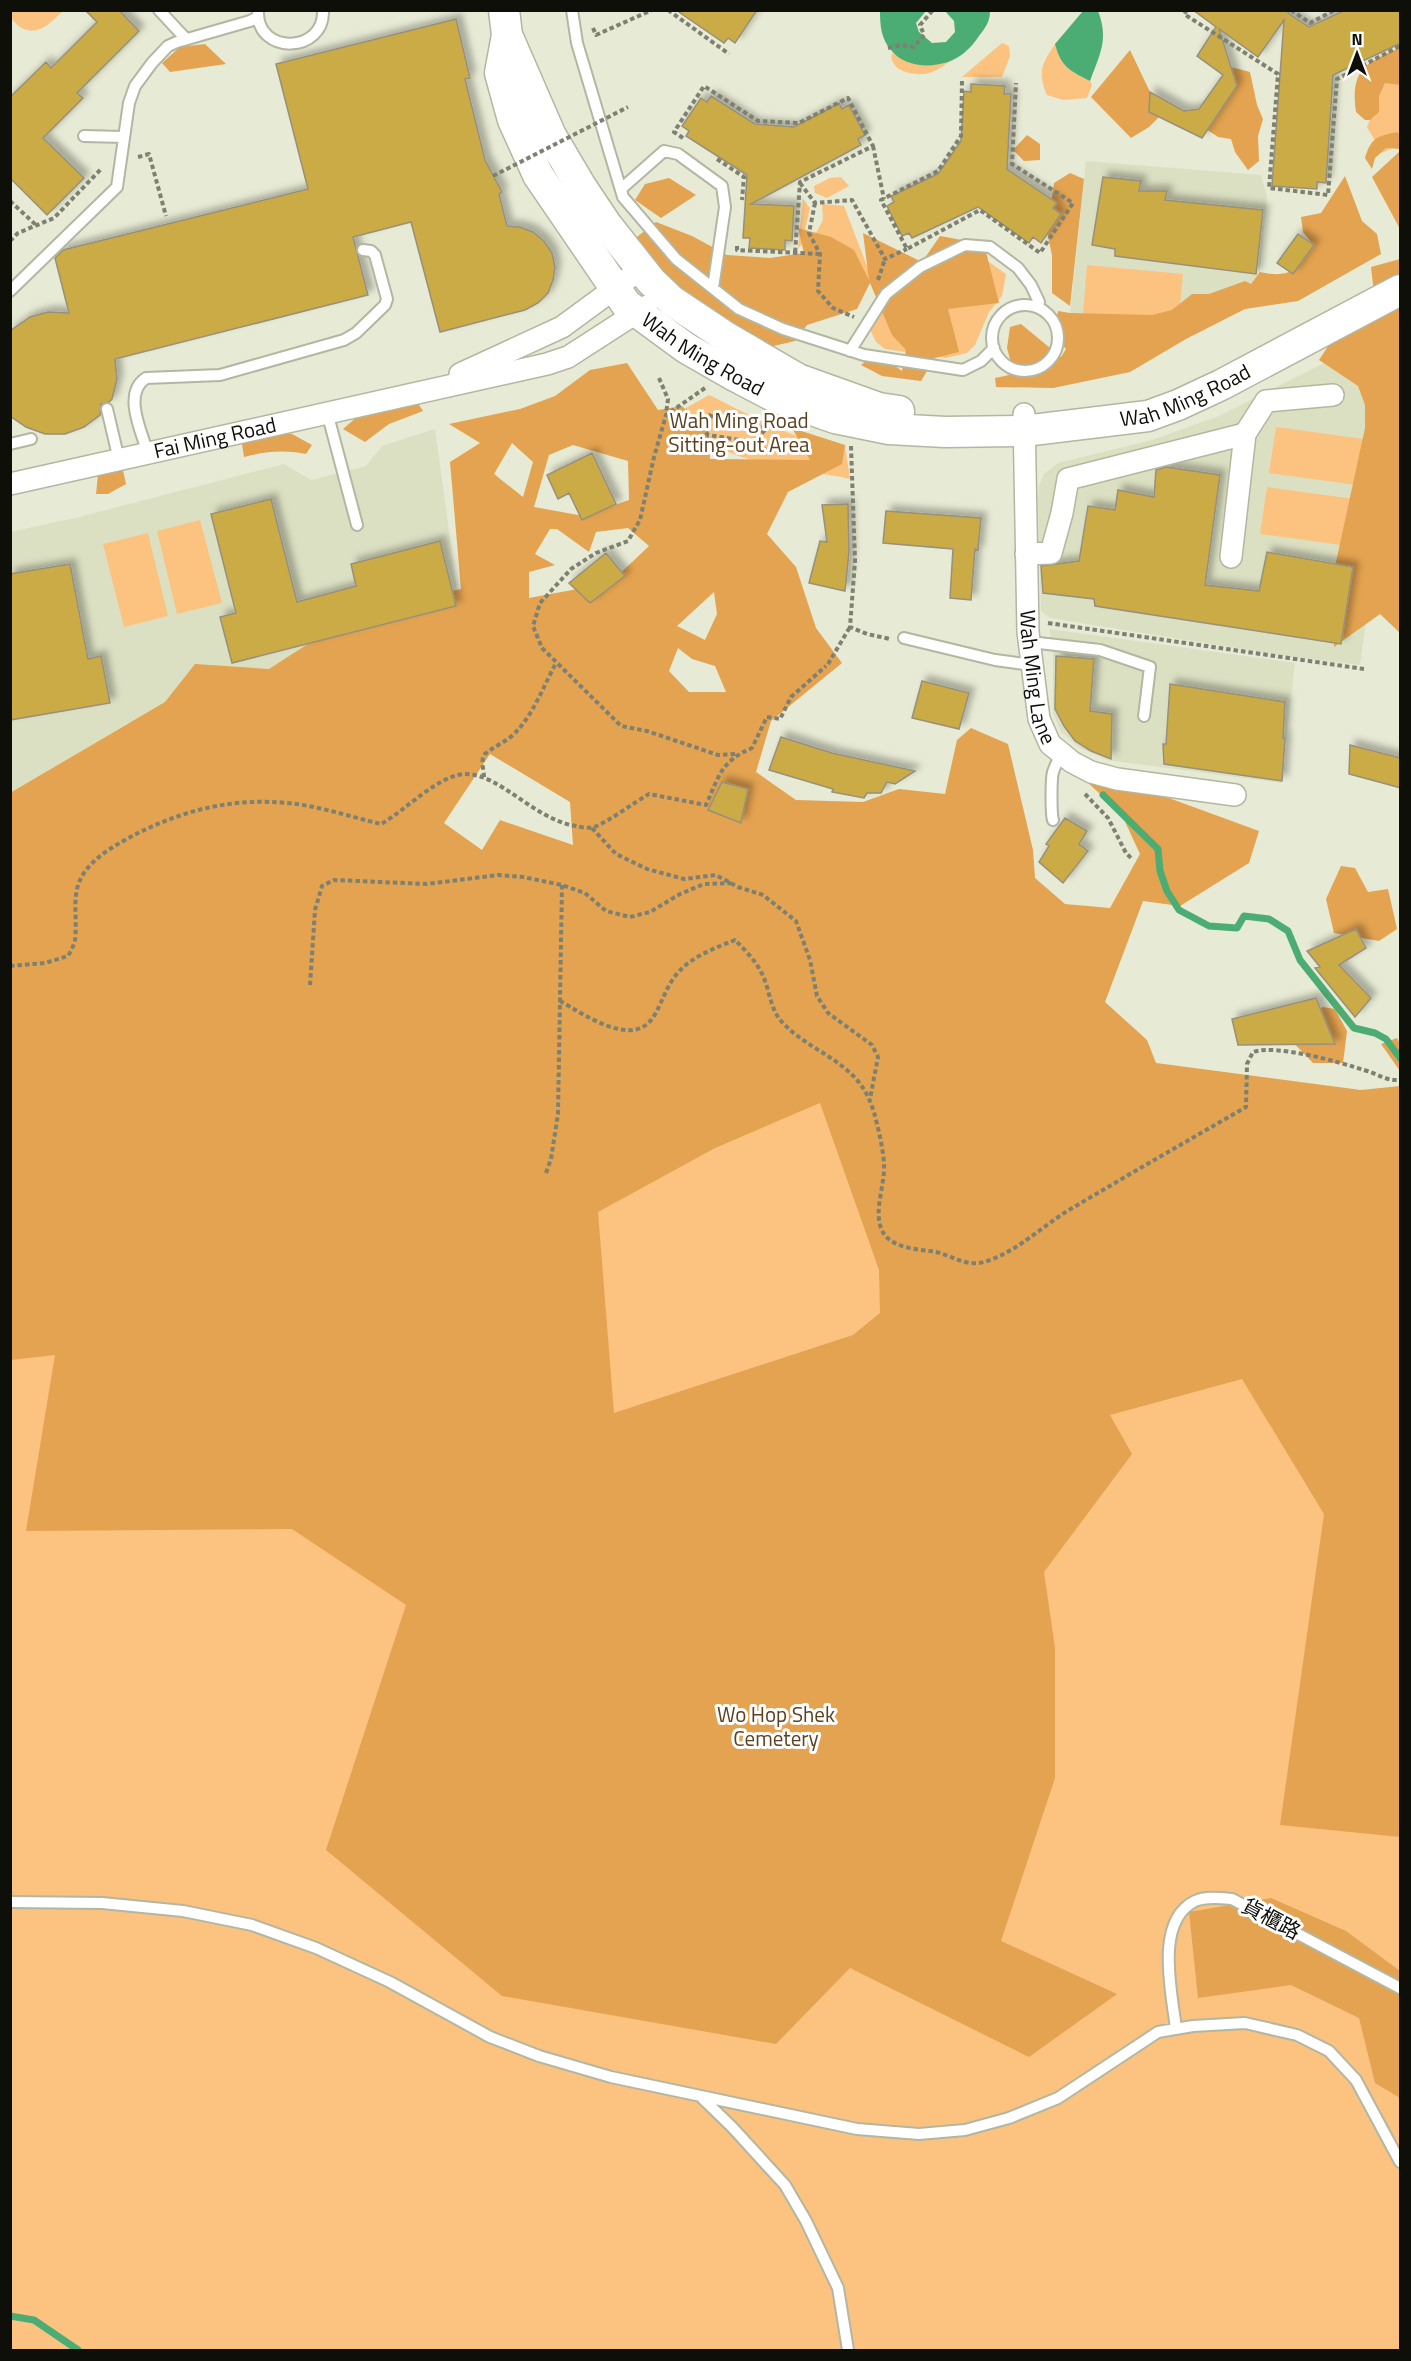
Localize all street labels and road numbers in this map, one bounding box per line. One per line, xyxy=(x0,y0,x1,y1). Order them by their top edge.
street label: Wah Ming Road xyxy=(635,304,770,404)
street label: Wah Ming Road xyxy=(1118,355,1256,434)
street label: Fai Ming Road xyxy=(150,408,279,466)
street label: Wah Ming Lane xyxy=(1013,610,1065,749)
street label: 貨櫃路 xyxy=(1236,1889,1307,1947)

